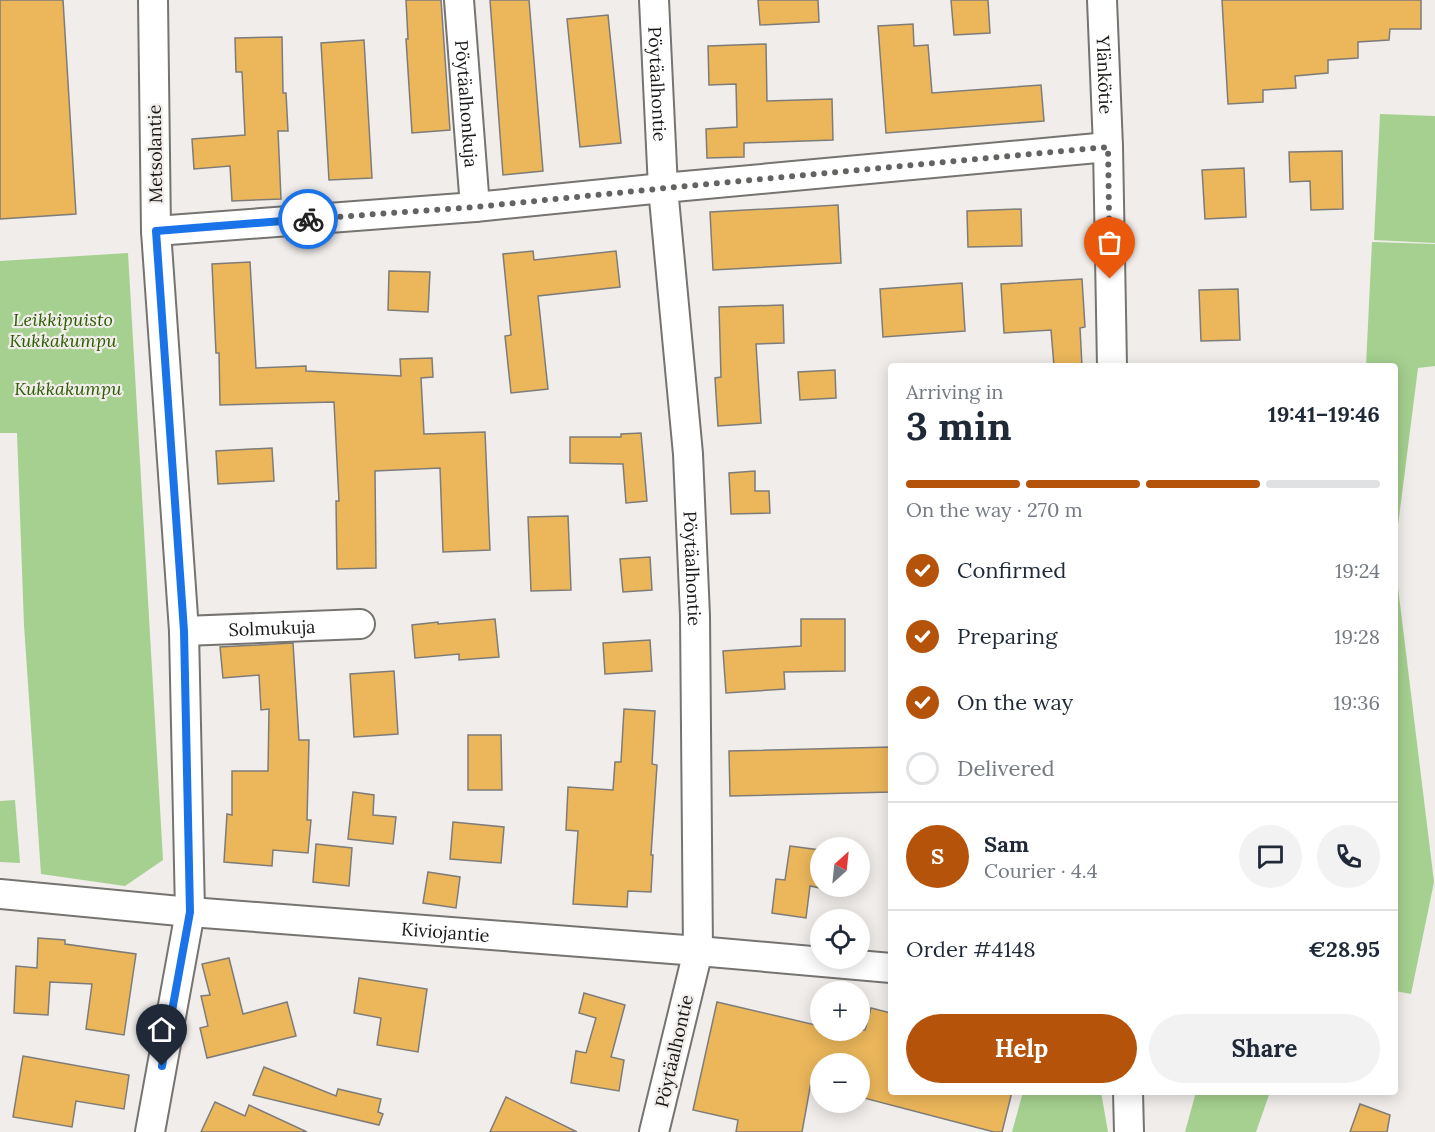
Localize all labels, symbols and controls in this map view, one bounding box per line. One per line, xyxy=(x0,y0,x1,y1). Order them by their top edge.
street label: Pöytäalhontie xyxy=(644,26,672,142)
street label: Ylänkötie xyxy=(1092,34,1118,115)
street label: Pöytäalhonkuja xyxy=(451,39,483,168)
street label: Metsolantie xyxy=(143,104,167,203)
courier xyxy=(278,189,338,249)
icon: bike xyxy=(292,203,325,236)
pin xyxy=(1084,217,1135,279)
icon: bag xyxy=(1093,226,1126,259)
park label: Leikkipuisto Kukkakumpu xyxy=(9,308,117,352)
park label: Kukkakumpu xyxy=(14,377,122,400)
text: Arriving in xyxy=(906,379,1003,404)
text: 19:41–19:46 xyxy=(1268,400,1380,428)
text: 3 min xyxy=(906,401,1012,451)
text: On the way · 270 m xyxy=(906,497,1083,522)
street label: Pöytäalhontie xyxy=(679,511,707,626)
icon: check xyxy=(906,554,939,587)
text: Confirmed xyxy=(957,556,1066,584)
text: 19:24 xyxy=(1335,558,1380,583)
street label: Solmukuja xyxy=(228,614,316,641)
icon: check xyxy=(906,620,939,653)
text: Preparing xyxy=(957,622,1057,650)
text: 19:28 xyxy=(1334,624,1380,649)
icon: check xyxy=(906,686,939,719)
text: On the way xyxy=(957,688,1073,716)
text: 19:36 xyxy=(1333,690,1380,715)
text: Delivered xyxy=(957,754,1055,782)
button: chat xyxy=(1239,825,1302,888)
button: phone xyxy=(1317,825,1380,888)
text: Sam xyxy=(984,830,1029,858)
north arrow xyxy=(810,837,870,897)
map controls xyxy=(810,837,870,1113)
text: S xyxy=(931,842,944,870)
text: Courier · 4.4 xyxy=(984,858,1098,883)
button: locate xyxy=(810,909,870,969)
street label: Kiviojantie xyxy=(400,917,491,946)
text: Order #4148 xyxy=(906,935,1036,963)
text: €28.95 xyxy=(1308,935,1380,963)
button: + xyxy=(810,981,870,1041)
street label: Pöytäalhontie xyxy=(650,992,698,1110)
pin xyxy=(136,1004,187,1066)
icon: home xyxy=(145,1013,178,1046)
button: Help xyxy=(906,1014,1137,1083)
button: Share xyxy=(1149,1014,1380,1083)
button: − xyxy=(810,1053,870,1113)

